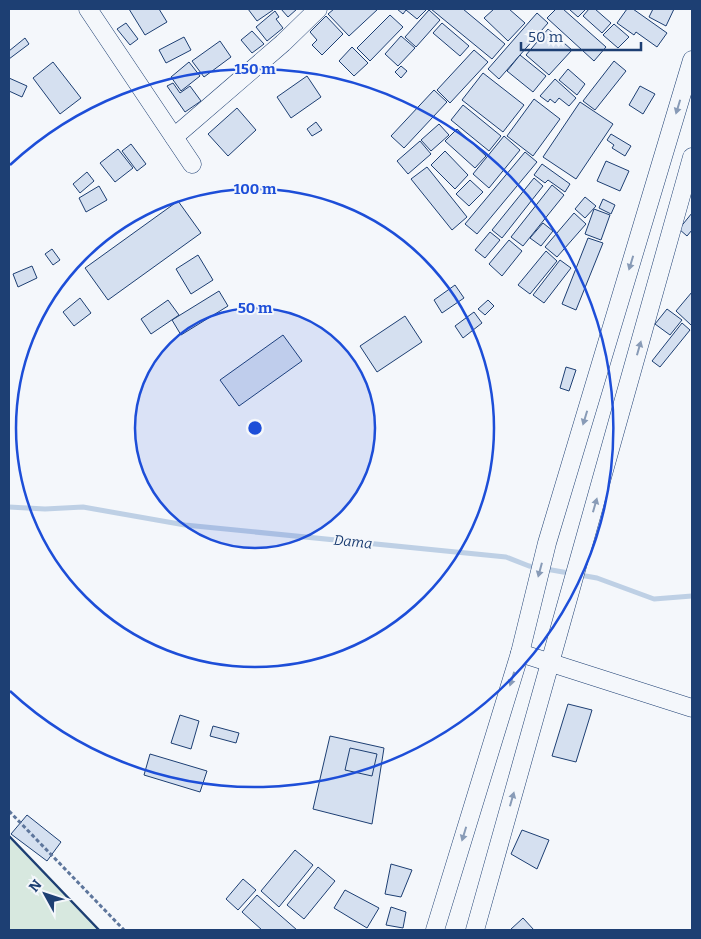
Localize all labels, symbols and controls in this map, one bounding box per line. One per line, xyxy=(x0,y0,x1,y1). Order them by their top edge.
scale bar xyxy=(521,20,641,52)
text: 50 m xyxy=(528,28,564,46)
text: 150 m xyxy=(234,60,276,78)
one-way arrow xyxy=(674,100,682,115)
text: 100 m xyxy=(234,180,277,198)
one-way arrow xyxy=(627,255,635,270)
text: 50 m xyxy=(238,299,273,317)
one-way arrow xyxy=(635,341,643,356)
one-way arrow xyxy=(580,411,588,426)
centre of rings xyxy=(246,419,264,437)
one-way arrow xyxy=(591,497,599,512)
water label: Dama xyxy=(333,532,373,552)
one-way arrow xyxy=(536,563,544,578)
one-way arrow xyxy=(507,671,515,686)
one-way arrow xyxy=(508,791,516,807)
one-way arrow xyxy=(460,827,468,842)
north arrow xyxy=(20,869,70,919)
text: N xyxy=(25,876,46,896)

